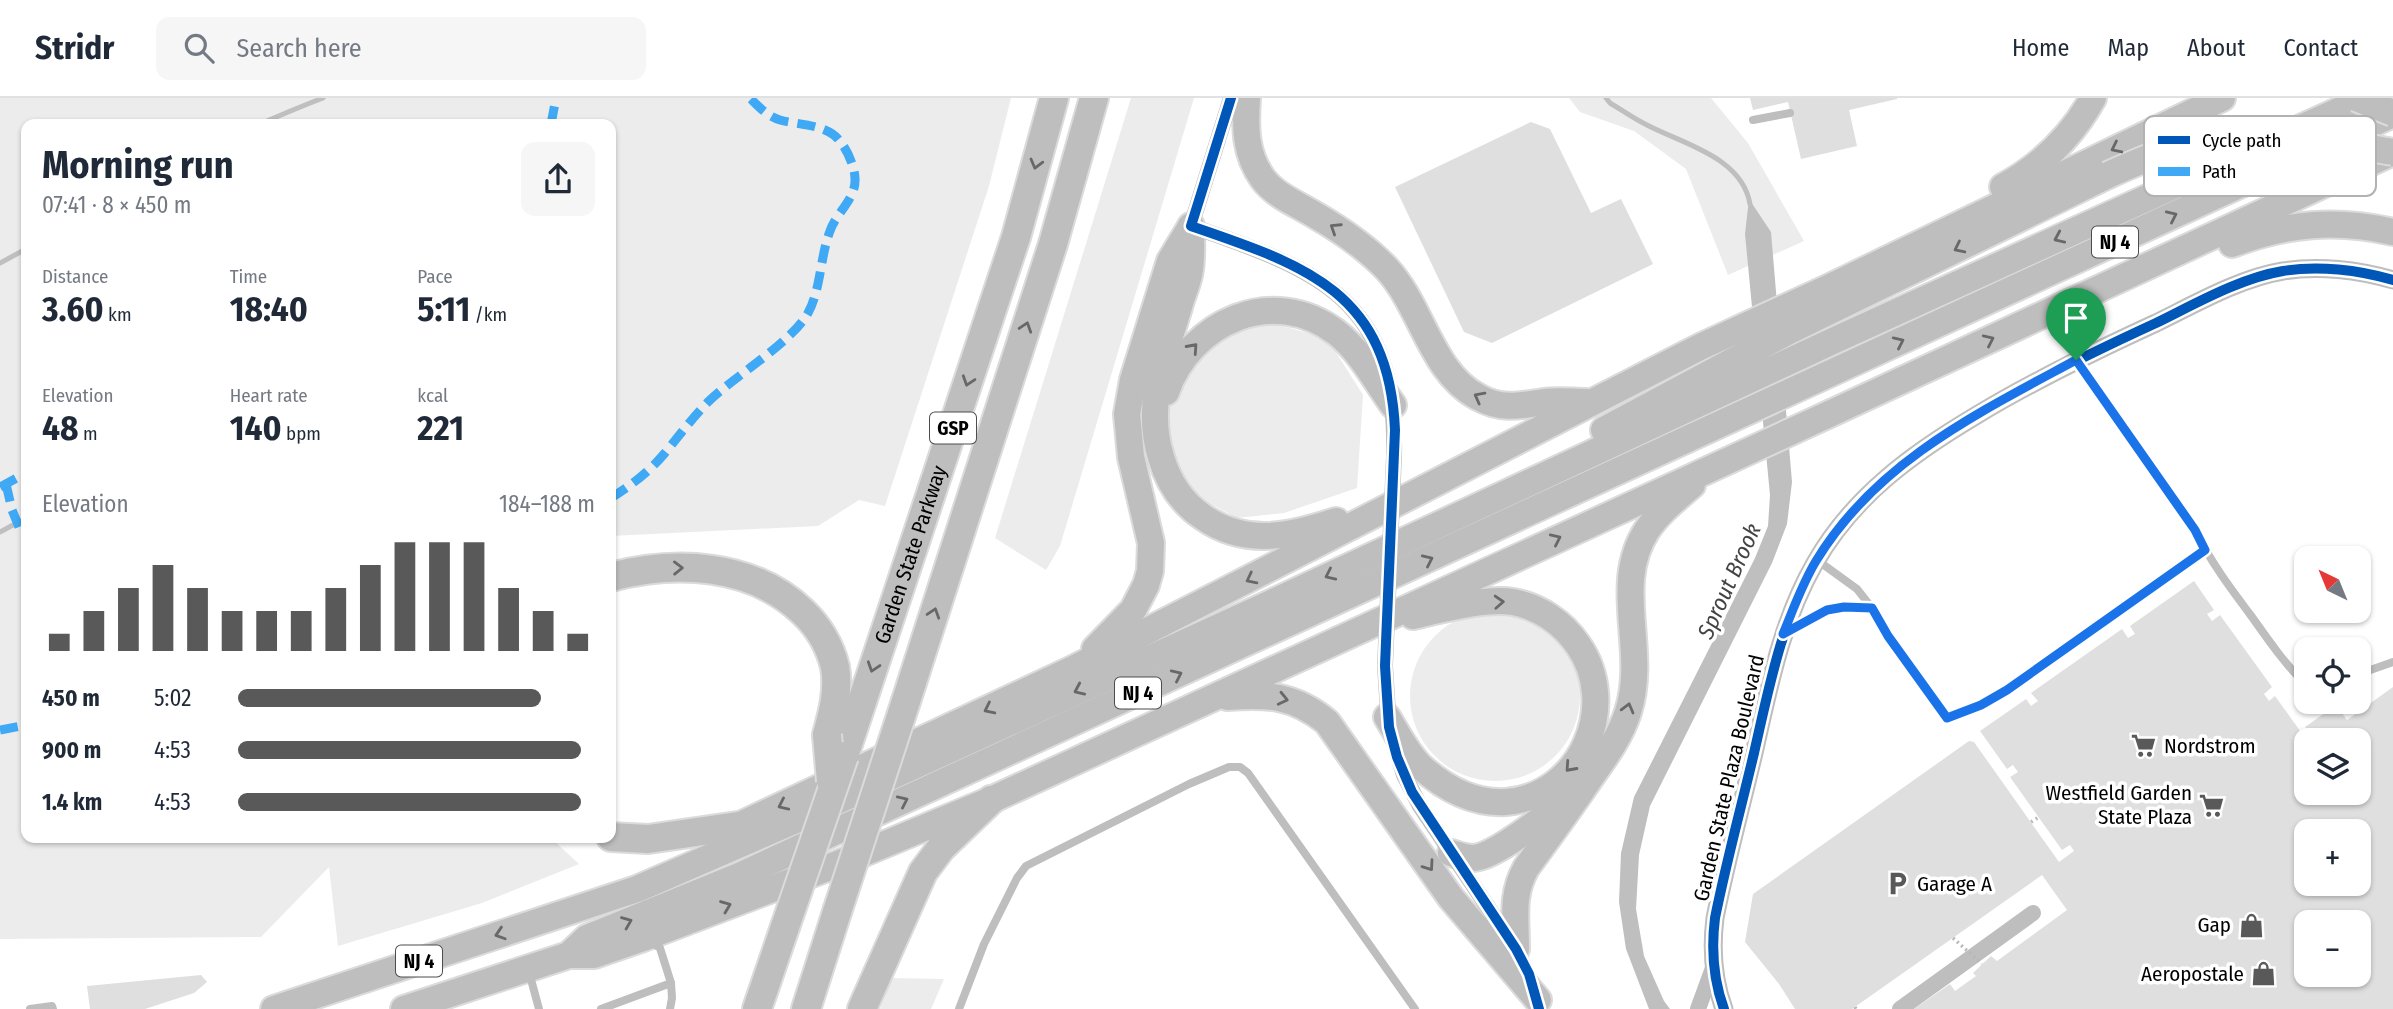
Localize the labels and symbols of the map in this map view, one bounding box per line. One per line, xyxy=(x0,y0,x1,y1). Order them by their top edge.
legend xyxy=(2144,116,2376,196)
text: Cycle path xyxy=(2202,129,2281,152)
one-way arrow xyxy=(2111,140,2123,154)
one-way arrow xyxy=(1030,158,1044,170)
text: Path xyxy=(2202,160,2237,183)
one-way arrow xyxy=(2165,210,2177,224)
one-way arrow xyxy=(1329,223,1342,236)
road number: NJ 4 xyxy=(2092,226,2138,258)
one-way arrow xyxy=(2054,230,2066,244)
one-way arrow xyxy=(1954,240,1966,254)
pin xyxy=(2046,288,2106,360)
one-way arrow xyxy=(1018,321,1032,333)
one-way arrow xyxy=(1982,335,1994,349)
one-way arrow xyxy=(1892,337,1904,351)
one-way arrow xyxy=(1184,343,1197,356)
one-way arrow xyxy=(962,375,977,387)
one-way arrow xyxy=(1474,392,1486,405)
road number: GSP xyxy=(930,412,976,444)
street label: Garden State Parkway xyxy=(869,462,953,647)
water label: Sprout Brook xyxy=(1691,519,1767,644)
one-way arrow xyxy=(1549,533,1561,547)
north arrow xyxy=(2294,546,2371,623)
one-way arrow xyxy=(1421,554,1433,568)
one-way arrow xyxy=(673,560,684,576)
one-way arrow xyxy=(1325,567,1337,581)
one-way arrow xyxy=(1246,570,1258,584)
one-way arrow xyxy=(1494,595,1505,610)
one-way arrow xyxy=(926,607,940,620)
street label: Garden State Plaza Boulevard xyxy=(1688,652,1770,904)
one-way arrow xyxy=(867,660,882,672)
one-way arrow xyxy=(1170,669,1182,683)
road number: NJ 4 xyxy=(1115,678,1161,708)
one-way arrow xyxy=(1073,682,1086,696)
one-way arrow xyxy=(1277,691,1289,705)
one-way arrow xyxy=(984,701,996,715)
one-way arrow xyxy=(1620,702,1635,714)
supermarket icon: Nordstrom xyxy=(2130,732,2158,760)
place label: Nordstrom xyxy=(2164,733,2256,759)
one-way arrow xyxy=(1565,759,1578,772)
place label: Westfield Garden State Plaza xyxy=(2046,780,2192,830)
supermarket icon: Westfield Garden State Plaza xyxy=(2198,791,2226,819)
one-way arrow xyxy=(896,795,908,809)
one-way arrow xyxy=(778,797,790,811)
one-way arrow xyxy=(1421,858,1433,871)
parking icon: Garage A xyxy=(1883,870,1911,898)
place label: Garage A xyxy=(1917,871,1992,897)
one-way arrow xyxy=(720,900,732,914)
shop icon: Gap xyxy=(2237,911,2265,939)
place label: Gap xyxy=(2198,912,2231,938)
one-way arrow xyxy=(621,916,633,930)
one-way arrow xyxy=(495,926,507,940)
road number: NJ 4 xyxy=(396,946,442,976)
shop icon: Aeropostale xyxy=(2250,960,2278,988)
place label: Aeropostale xyxy=(2141,961,2244,987)

